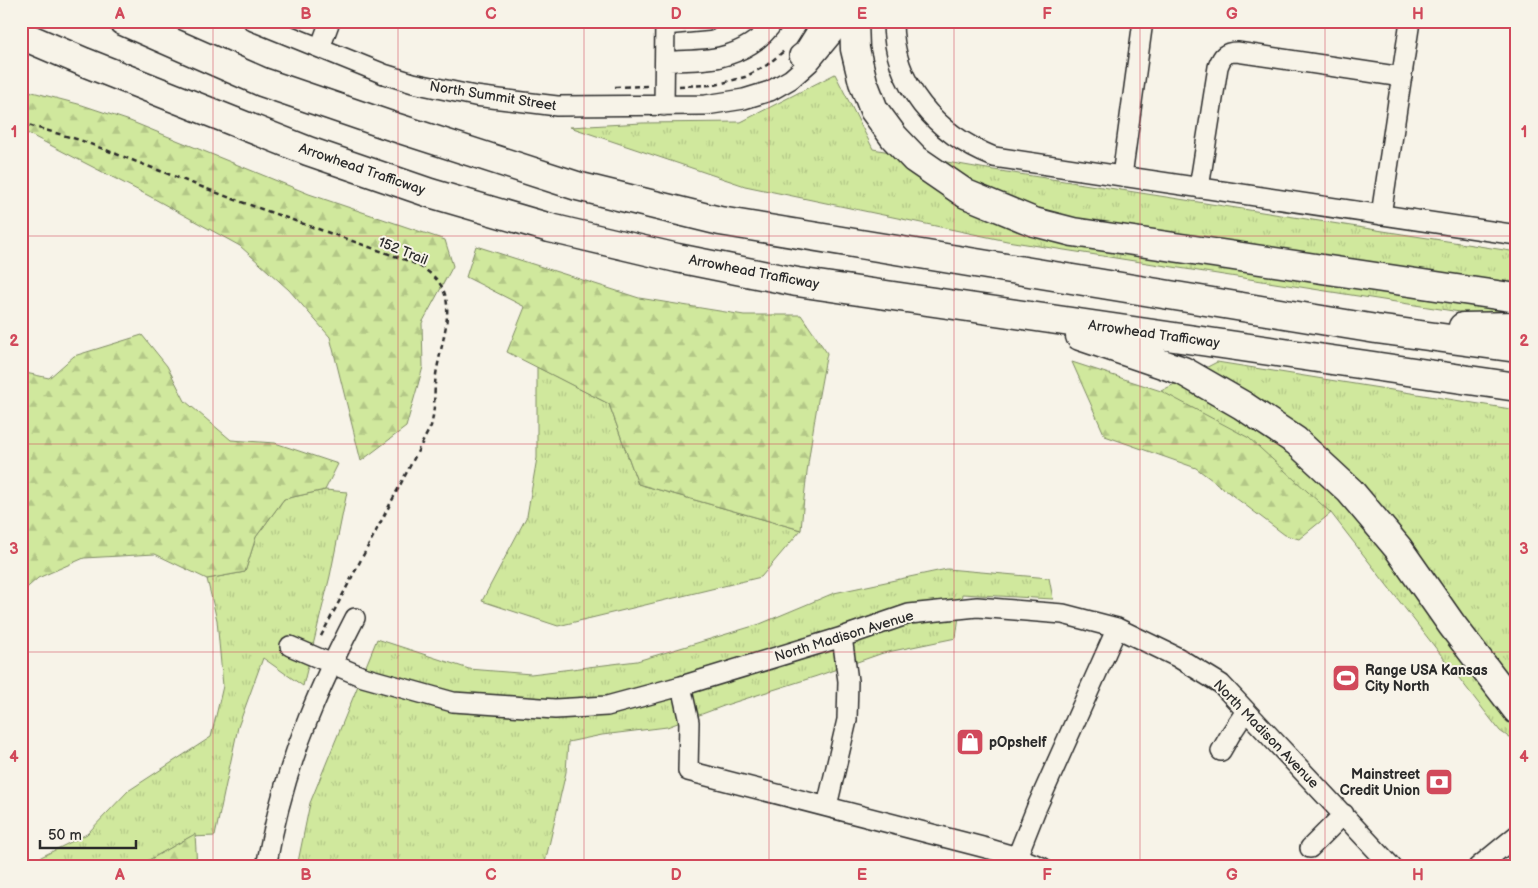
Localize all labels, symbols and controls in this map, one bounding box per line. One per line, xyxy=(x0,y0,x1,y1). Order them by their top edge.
text: A xyxy=(114,5,125,24)
text: B xyxy=(300,5,312,24)
text: C xyxy=(485,5,497,24)
text: D xyxy=(670,5,682,24)
text: E xyxy=(857,5,867,24)
text: F xyxy=(1042,5,1052,24)
text: G xyxy=(1226,5,1238,24)
text: H xyxy=(1412,5,1424,24)
street label: North Summit Street xyxy=(428,78,558,115)
text: 1 xyxy=(11,123,17,142)
text: 1 xyxy=(1521,123,1527,142)
street label: Arrowhead Trafficway xyxy=(297,139,428,199)
street label: 152 Trail xyxy=(376,233,430,269)
street label: Arrowhead Trafficway xyxy=(687,251,821,293)
street label: Arrowhead Trafficway xyxy=(1087,316,1221,352)
text: 2 xyxy=(9,332,19,351)
text: 2 xyxy=(1519,332,1529,351)
text: 3 xyxy=(9,540,19,559)
text: 3 xyxy=(1519,540,1529,559)
street label: North Madison Avenue xyxy=(772,607,916,665)
place label: Range USA Kansas City North xyxy=(1365,662,1488,695)
sports icon: Range USA Kansas City North xyxy=(1331,663,1361,693)
street label: North Madison Avenue xyxy=(1210,676,1322,792)
shop icon: pOpshelf xyxy=(955,727,985,757)
place label: pOpshelf xyxy=(989,734,1047,751)
text: 4 xyxy=(9,748,19,767)
text: 4 xyxy=(1519,748,1529,767)
place label: Mainstreet Credit Union xyxy=(1340,766,1420,799)
bank icon: Mainstreet Credit Union xyxy=(1424,767,1454,797)
scale bar xyxy=(40,818,136,850)
text: 50 m xyxy=(48,826,82,845)
text: A xyxy=(114,866,125,885)
text: B xyxy=(300,866,312,885)
text: C xyxy=(485,866,497,885)
text: D xyxy=(670,866,682,885)
text: E xyxy=(857,866,867,885)
text: F xyxy=(1042,866,1052,885)
text: G xyxy=(1226,866,1238,885)
text: H xyxy=(1412,866,1424,885)

